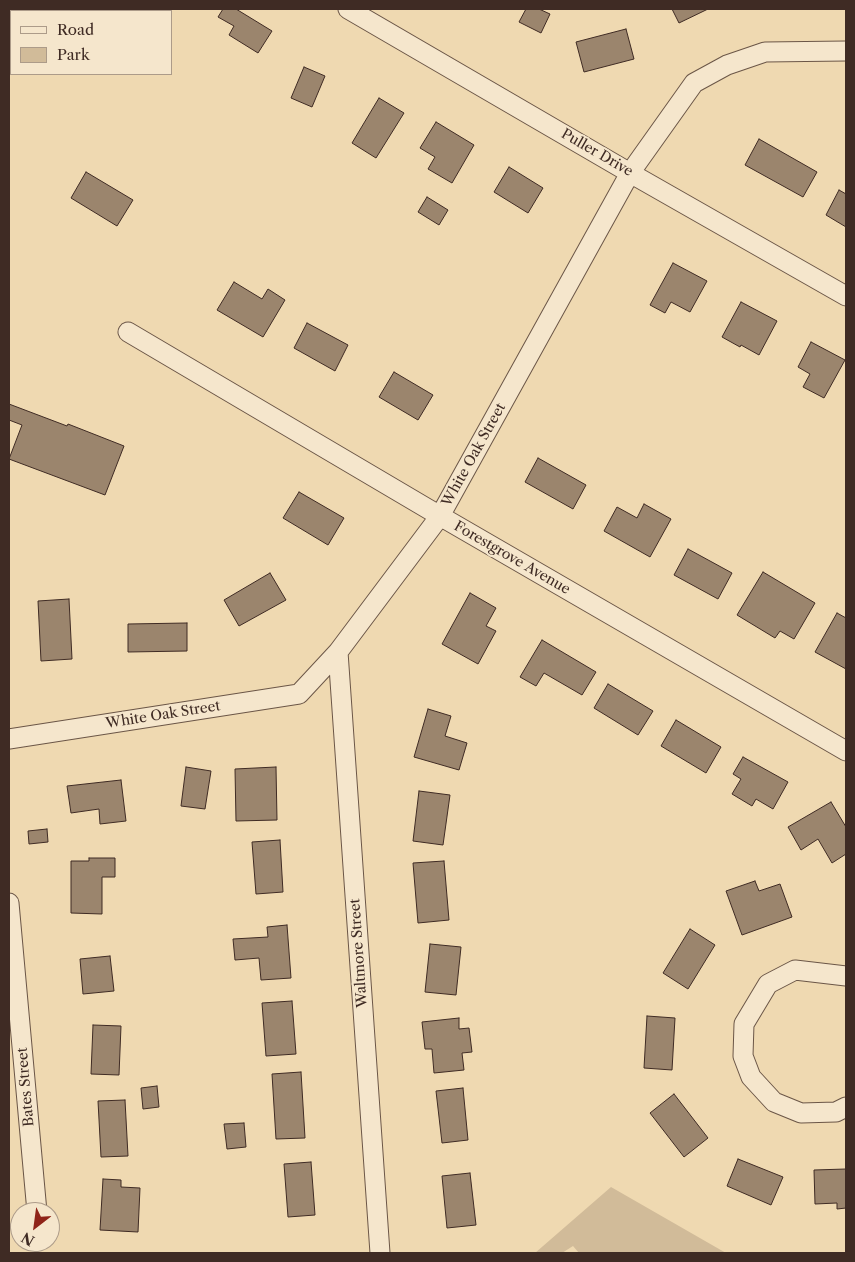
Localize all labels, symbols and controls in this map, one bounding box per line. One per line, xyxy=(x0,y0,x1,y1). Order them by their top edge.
legend xyxy=(10,10,172,75)
text: Road xyxy=(57,20,94,39)
text: Park xyxy=(57,45,90,64)
street label: Puller Drive xyxy=(558,126,636,180)
street label: White Oak Street xyxy=(439,400,509,510)
street label: Forestgrove Avenue xyxy=(451,518,573,598)
street label: White Oak Street xyxy=(105,698,221,732)
street label: Waltmore Street xyxy=(347,898,371,1008)
street label: Bates Street xyxy=(14,1047,38,1127)
north arrow xyxy=(10,1202,60,1252)
text: N xyxy=(18,1228,38,1250)

